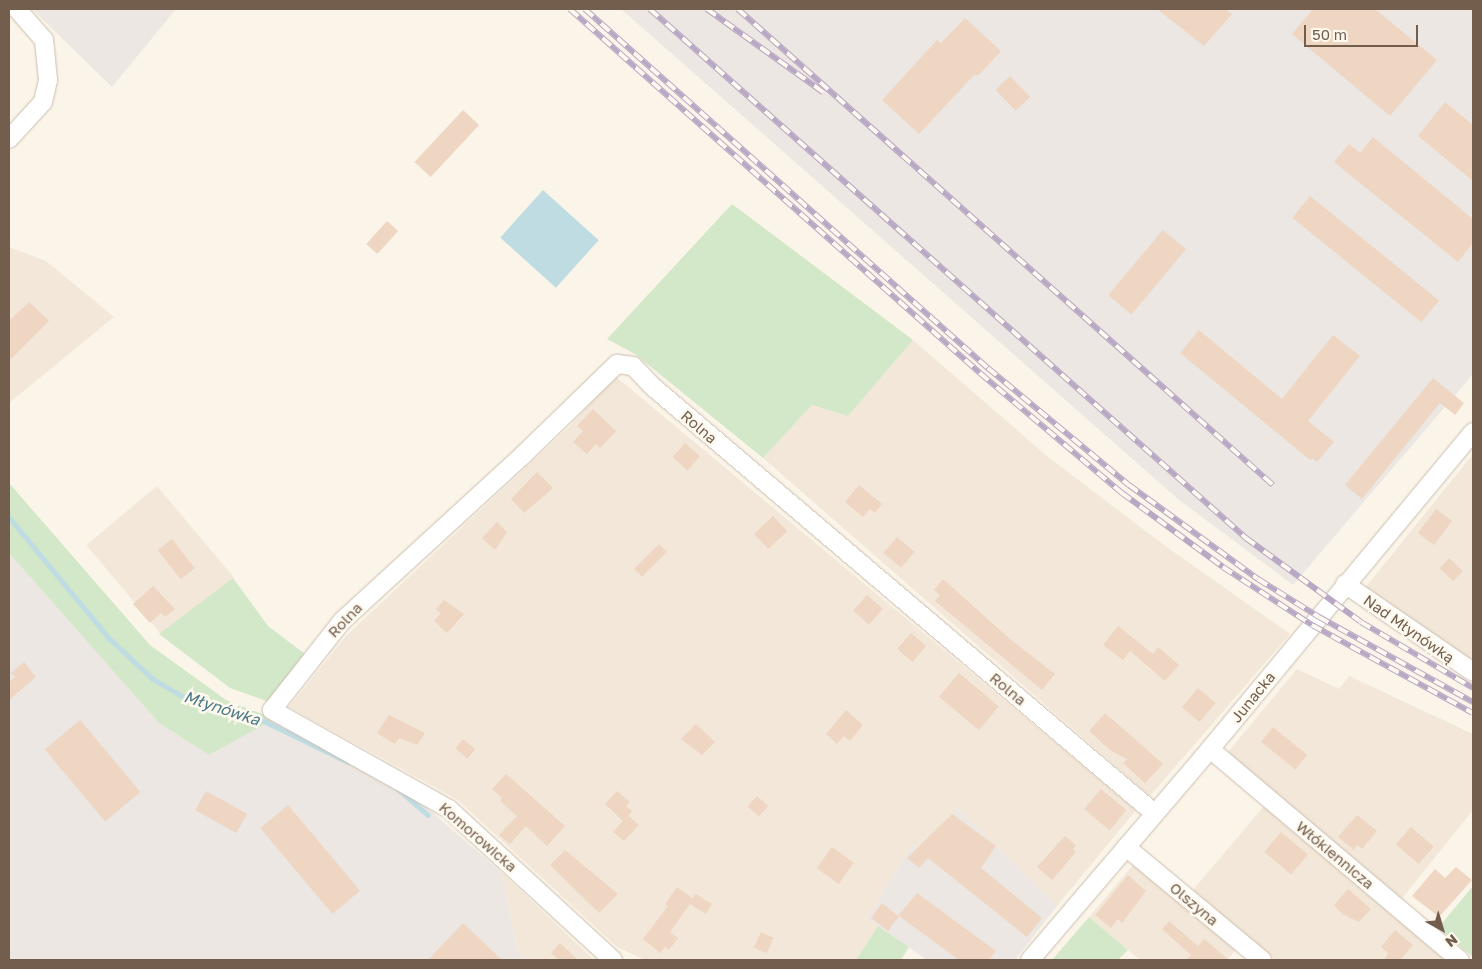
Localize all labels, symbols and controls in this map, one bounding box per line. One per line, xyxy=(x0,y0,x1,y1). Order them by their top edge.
scale bar xyxy=(1307,15,1421,47)
text: 50 m xyxy=(1312,25,1347,43)
street label: Rolna xyxy=(677,407,721,447)
street label: Nad Młynówką xyxy=(1360,591,1458,667)
street label: Rolna xyxy=(324,599,366,641)
street label: Junacka xyxy=(1227,668,1279,726)
street label: Rolna xyxy=(986,669,1030,709)
water label: Młynówka xyxy=(182,687,262,729)
street label: Komorowicka xyxy=(435,798,521,876)
street label: Włókiennicza xyxy=(1292,817,1378,893)
street label: Olszyna xyxy=(1166,879,1222,929)
north arrow xyxy=(1417,904,1467,954)
text: N xyxy=(1442,931,1461,951)

